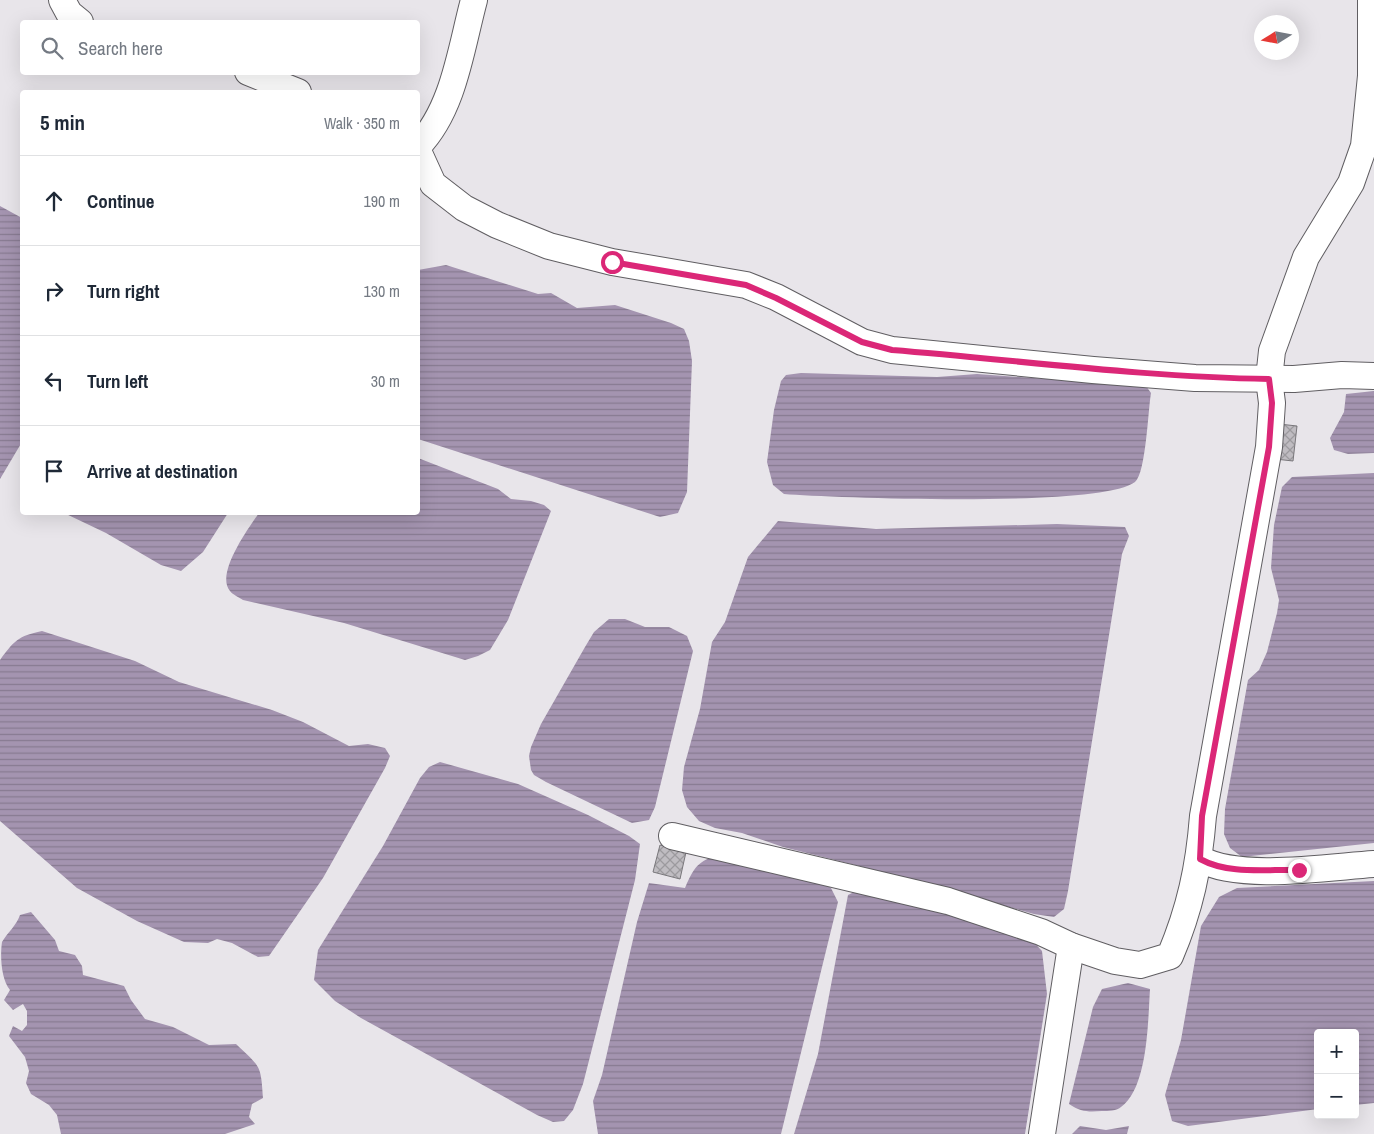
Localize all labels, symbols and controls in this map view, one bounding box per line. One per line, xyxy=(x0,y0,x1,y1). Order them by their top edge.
north arrow xyxy=(1254,15,1299,60)
search box xyxy=(20,20,420,75)
icon: search xyxy=(38,34,66,62)
text: Search here xyxy=(78,35,163,61)
text: 5 min xyxy=(40,108,85,137)
text: Walk · 350 m xyxy=(324,112,400,134)
icon: ahead xyxy=(40,187,68,215)
text: Continue xyxy=(87,188,155,214)
text: 190 m xyxy=(364,190,400,212)
route start xyxy=(601,251,624,274)
icon: right xyxy=(40,277,68,305)
text: Turn right xyxy=(87,278,159,304)
text: 130 m xyxy=(364,280,400,302)
icon: left xyxy=(40,367,68,395)
text: Turn left xyxy=(87,368,148,394)
text: 30 m xyxy=(371,370,400,392)
icon: arrive xyxy=(40,457,68,485)
text: Arrive at destination xyxy=(87,458,238,484)
route end xyxy=(1288,859,1311,882)
map controls xyxy=(1314,1029,1359,1119)
button: + xyxy=(1314,1029,1359,1074)
button: − xyxy=(1314,1074,1359,1119)

